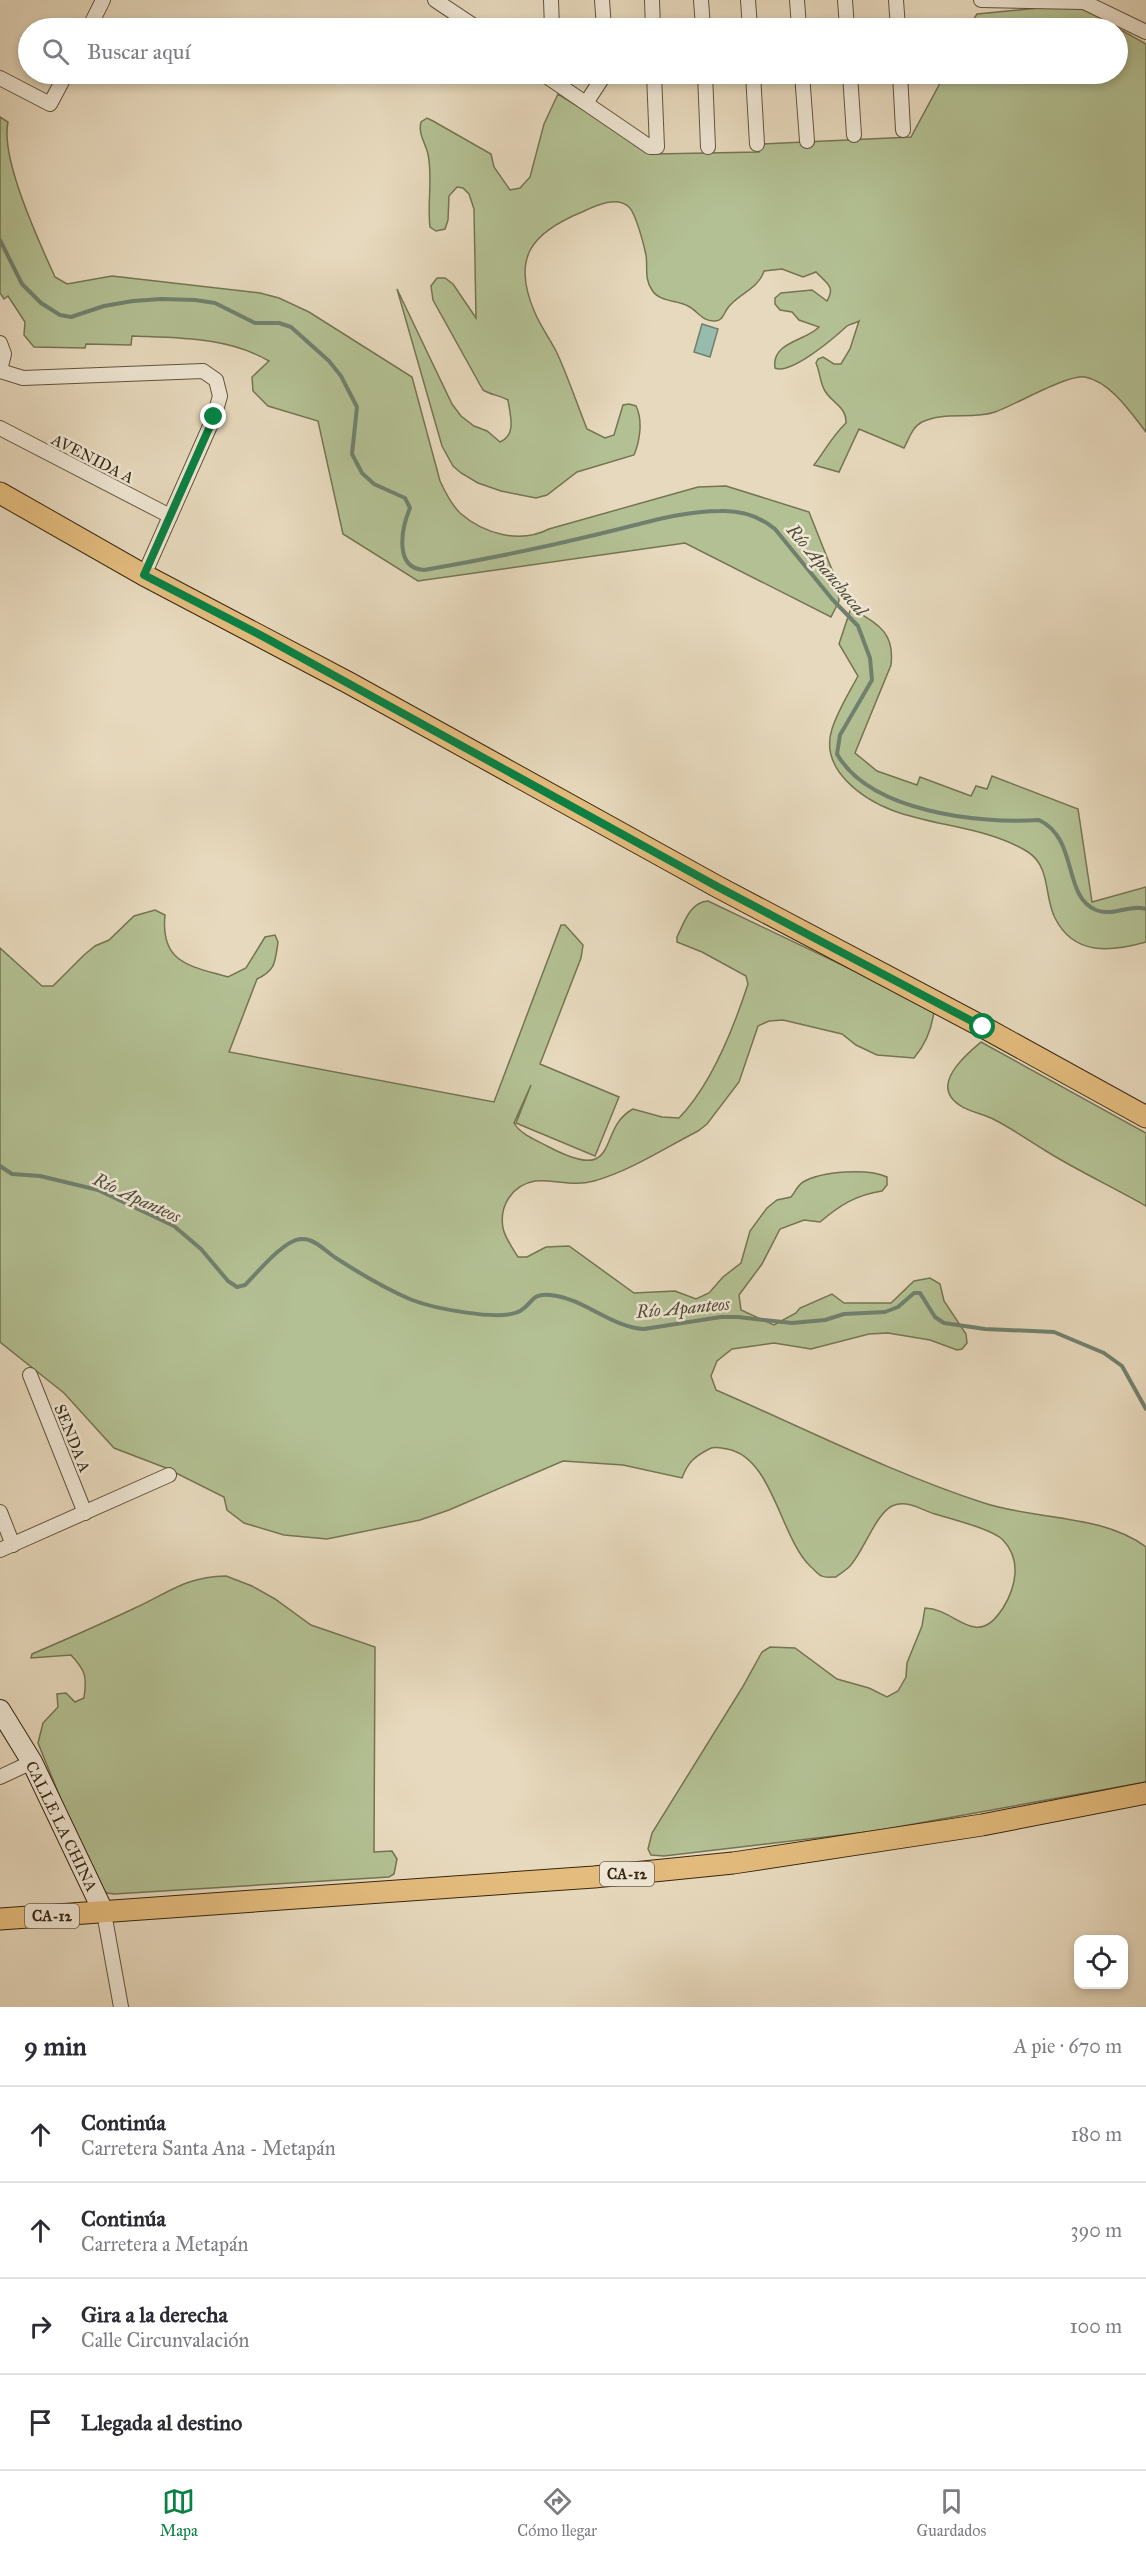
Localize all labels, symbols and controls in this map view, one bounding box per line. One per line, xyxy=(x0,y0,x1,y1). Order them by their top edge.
search box xyxy=(18,18,1128,84)
icon: search xyxy=(39,35,72,68)
text: Buscar aquí xyxy=(87,38,190,65)
route end xyxy=(200,403,226,429)
street label: AVENIDA A xyxy=(48,429,137,487)
water label: Río Apanchacal xyxy=(781,519,873,623)
route start xyxy=(969,1013,995,1039)
water label: Río Apanteos xyxy=(88,1168,185,1229)
water label: Río Apanteos xyxy=(634,1293,732,1324)
street label: SENDA A xyxy=(50,1401,95,1475)
street label: CALLE LA CHINA xyxy=(22,1758,101,1895)
road number: CA-12 xyxy=(600,1862,654,1886)
road number: CA-12 xyxy=(25,1904,79,1928)
map controls xyxy=(1074,1935,1128,1989)
button: locate xyxy=(1074,1935,1128,1989)
text: 9 min xyxy=(24,2030,87,2062)
text: A pie · 670 m xyxy=(1014,2034,1122,2058)
text: Continúa xyxy=(81,2109,166,2136)
icon: ahead xyxy=(24,2118,57,2151)
text: 180 m xyxy=(1071,2122,1122,2146)
text: Carretera Santa Ana - Metapán xyxy=(81,2136,336,2160)
text: Continúa xyxy=(81,2205,166,2232)
icon: ahead xyxy=(24,2214,57,2247)
text: 390 m xyxy=(1071,2218,1122,2242)
text: Carretera a Metapán xyxy=(81,2232,248,2256)
text: Gira a la derecha xyxy=(81,2301,228,2328)
icon: right xyxy=(24,2310,57,2343)
text: 100 m xyxy=(1070,2314,1122,2338)
text: Calle Circunvalación xyxy=(81,2328,249,2352)
icon: arrive xyxy=(24,2406,57,2439)
text: Llegada al destino xyxy=(81,2409,242,2436)
tab: Mapa xyxy=(160,2485,198,2540)
tab: Cómo llegar xyxy=(517,2485,597,2540)
tab: Guardados xyxy=(916,2485,986,2540)

